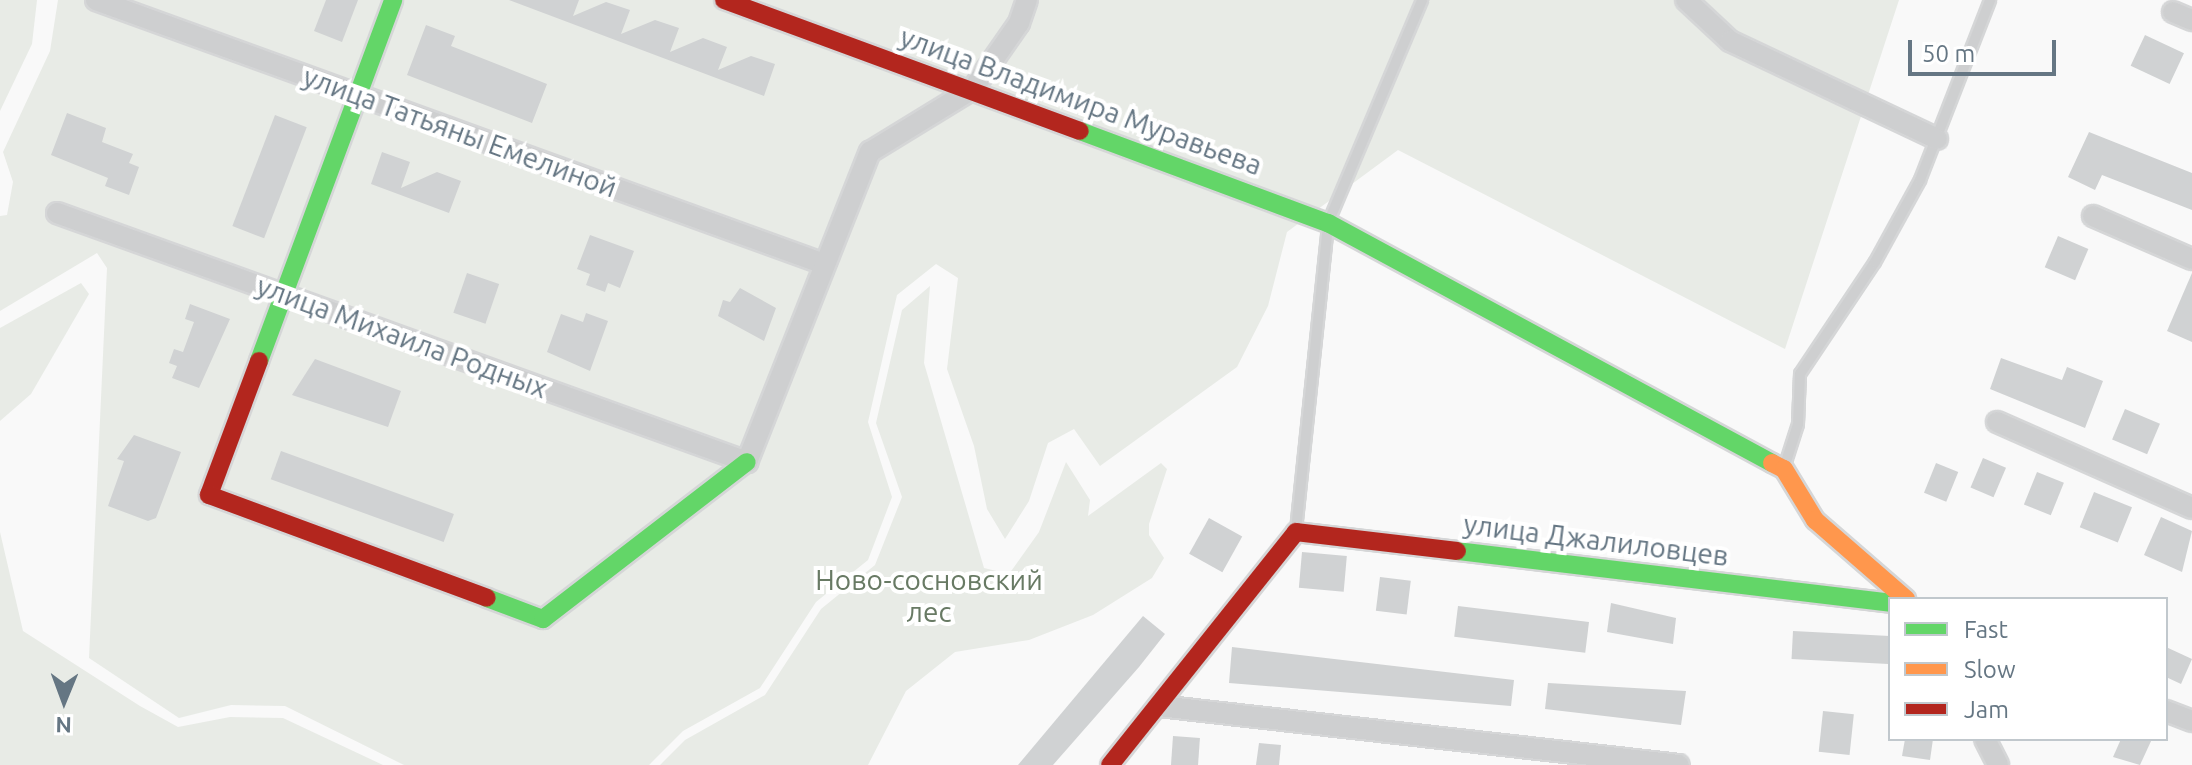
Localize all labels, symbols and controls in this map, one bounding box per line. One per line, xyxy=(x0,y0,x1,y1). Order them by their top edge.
street label: улица Владимира Муравьева xyxy=(896,20,1266,182)
scale bar xyxy=(1912,24,2060,74)
text: 50 m xyxy=(1922,40,1975,67)
street label: улица Татьяны Емелиной xyxy=(299,60,621,204)
street label: улица Михаила Родных xyxy=(252,269,552,405)
street label: улица Джалиловцев xyxy=(1462,507,1730,573)
park label: Ново-сосновский лес xyxy=(815,563,1043,629)
legend xyxy=(1888,597,2168,741)
text: Fast xyxy=(1964,616,2008,643)
text: Slow xyxy=(1964,656,2016,683)
north arrow xyxy=(24,661,104,741)
text: Jam xyxy=(1964,696,2009,723)
text: N xyxy=(55,713,72,738)

